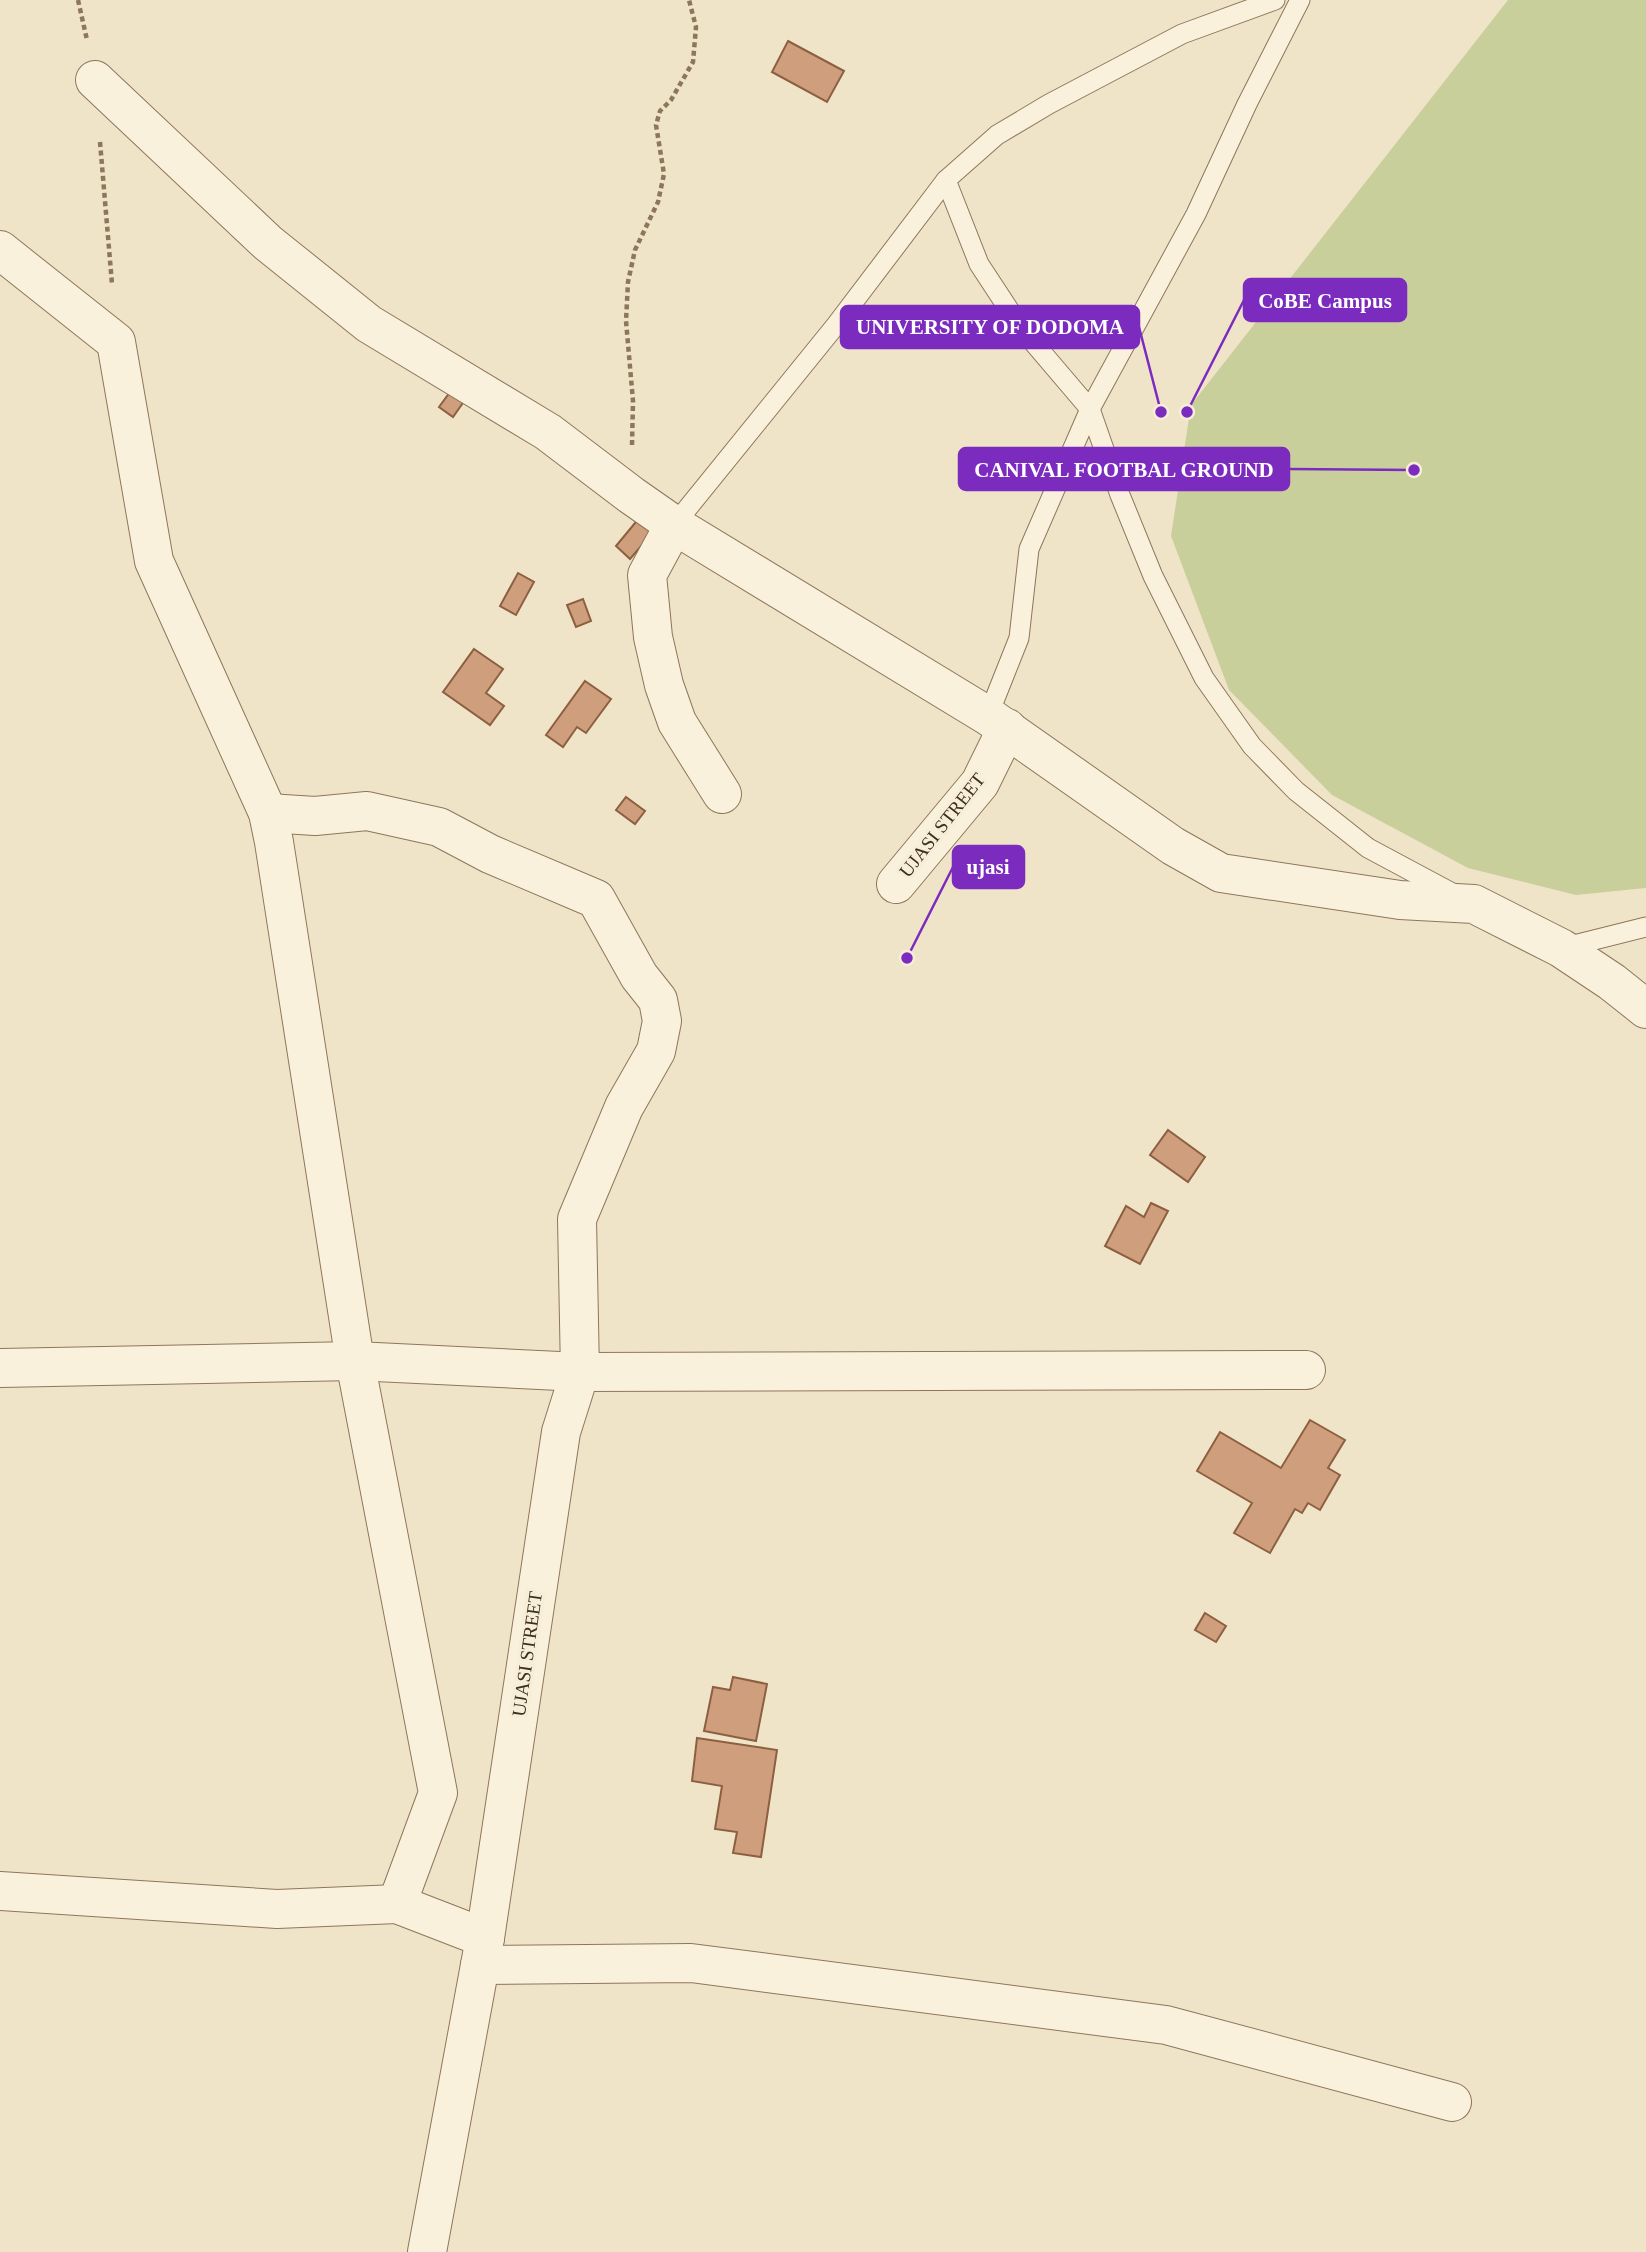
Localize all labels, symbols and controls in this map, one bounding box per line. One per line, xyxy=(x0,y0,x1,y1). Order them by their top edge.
callout: CoBE Campus xyxy=(1244,279,1406,321)
text: CoBE Campus xyxy=(1258,289,1392,313)
callout: UNIVERSITY OF DODOMA xyxy=(841,306,1139,348)
text: UNIVERSITY OF DODOMA xyxy=(856,315,1125,339)
callout: CANIVAL FOOTBAL GROUND xyxy=(959,448,1289,490)
text: CANIVAL FOOTBAL GROUND xyxy=(974,458,1274,482)
street label: UJASI STREET xyxy=(895,769,989,881)
callout: ujasi xyxy=(953,846,1024,888)
text: ujasi xyxy=(966,855,1010,879)
street label: UJASI STREET xyxy=(508,1590,546,1718)

